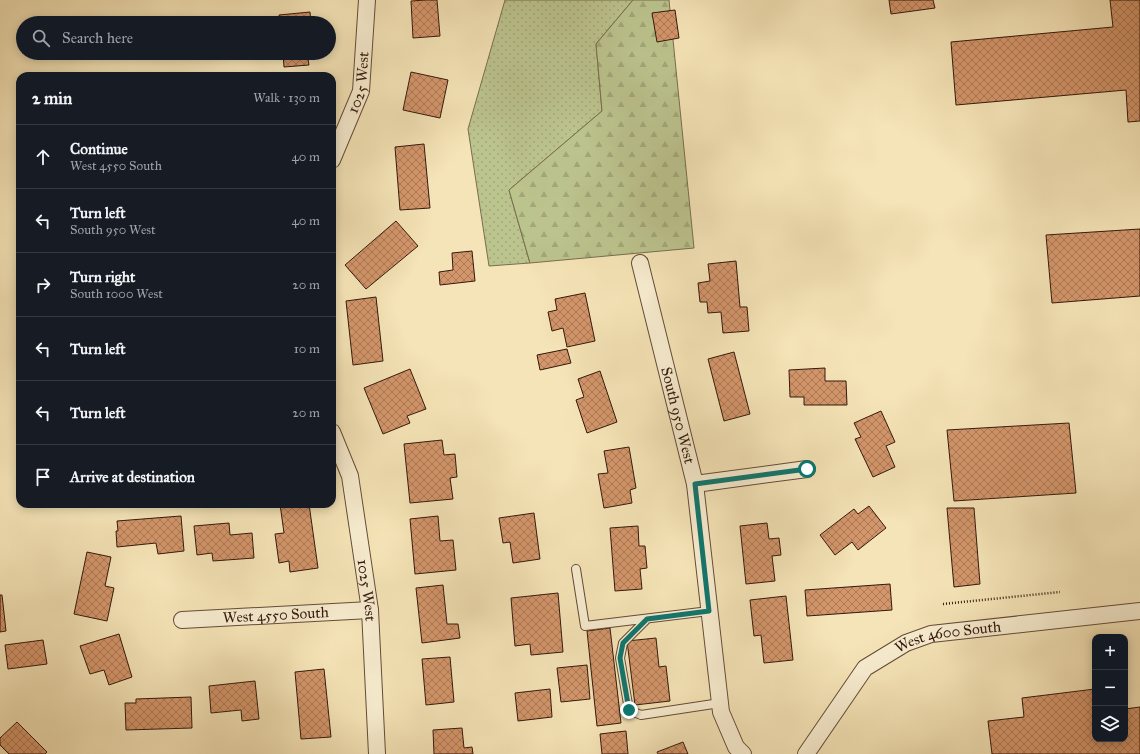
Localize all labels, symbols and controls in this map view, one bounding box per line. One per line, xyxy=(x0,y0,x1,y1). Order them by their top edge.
search box xyxy=(16,16,336,60)
icon: search xyxy=(30,27,52,49)
text: Search here xyxy=(62,29,133,47)
street label: 1025 West xyxy=(344,50,373,116)
text: 2 min xyxy=(32,88,72,109)
text: Walk · 130 m xyxy=(253,90,320,106)
text: Continue xyxy=(70,140,128,158)
icon: ahead xyxy=(32,146,54,168)
text: 40 m xyxy=(291,149,320,165)
text: West 4550 South xyxy=(70,158,162,174)
text: Turn left xyxy=(70,204,126,222)
icon: left xyxy=(32,210,54,232)
text: 40 m xyxy=(291,213,320,229)
text: South 950 West xyxy=(70,222,156,238)
text: Turn right xyxy=(70,268,135,286)
icon: right xyxy=(32,274,54,296)
text: 20 m xyxy=(292,277,320,293)
text: South 1000 West xyxy=(70,286,163,302)
icon: left xyxy=(32,338,54,360)
text: Turn left xyxy=(70,340,126,358)
text: 10 m xyxy=(294,341,320,357)
street label: South 950 West xyxy=(657,365,699,466)
icon: left xyxy=(32,402,54,424)
text: Turn left xyxy=(70,404,126,422)
text: 20 m xyxy=(292,405,320,421)
route start xyxy=(798,460,816,478)
icon: arrive xyxy=(32,466,54,488)
text: Arrive at destination xyxy=(70,468,195,486)
street label: 1025 West xyxy=(354,558,380,622)
street label: West 4550 South xyxy=(222,603,330,627)
street label: West 4600 South xyxy=(891,617,1003,657)
map controls xyxy=(1092,634,1128,742)
button: + xyxy=(1092,634,1128,670)
button: − xyxy=(1092,670,1128,706)
route end xyxy=(620,701,638,719)
button: layers xyxy=(1092,706,1128,742)

